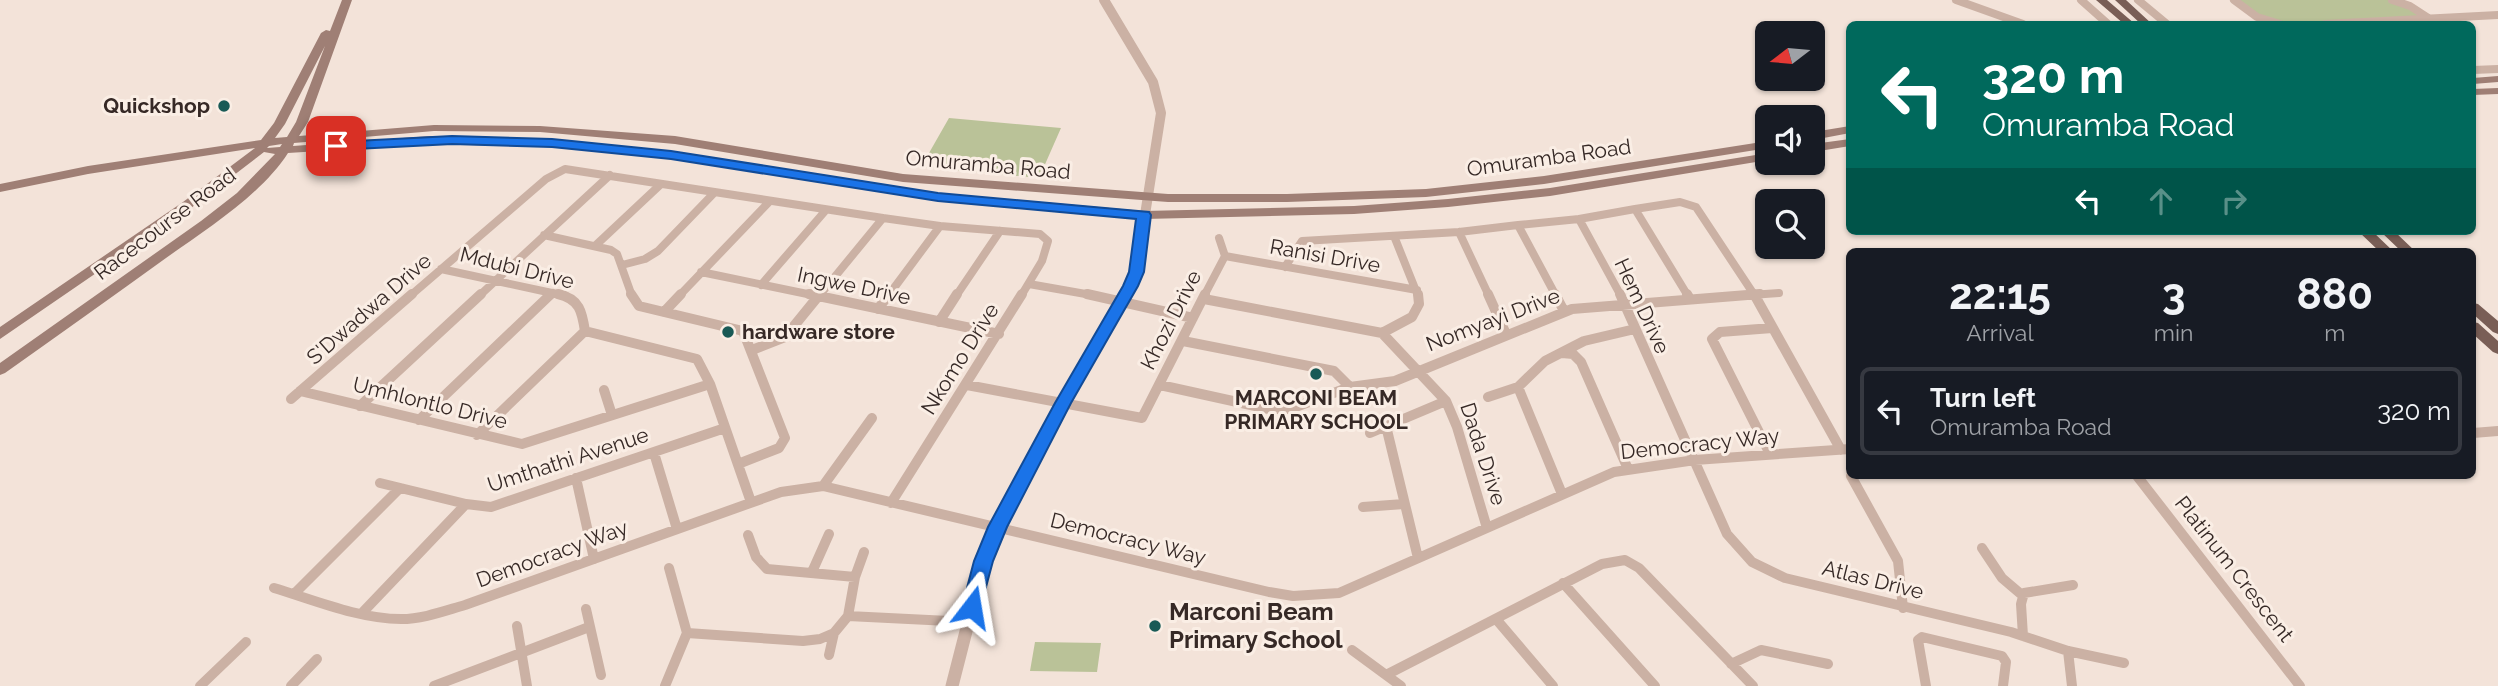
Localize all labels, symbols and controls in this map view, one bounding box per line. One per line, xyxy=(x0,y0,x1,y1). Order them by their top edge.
north arrow xyxy=(1755,21,1825,91)
map controls xyxy=(1755,21,1825,259)
text: 320 m xyxy=(1982,47,2124,104)
icon: left xyxy=(1867,49,1958,140)
place label: Quickshop xyxy=(103,93,210,118)
marker: Quickshop xyxy=(216,98,232,114)
button: sound xyxy=(1755,105,1825,175)
text: Omuramba Road xyxy=(1982,106,2234,143)
pin xyxy=(306,116,366,176)
icon: arrive xyxy=(317,127,355,165)
street label: Omuramba Road xyxy=(1465,134,1633,181)
street label: Omuramba Road xyxy=(904,145,1072,184)
street label: Racecourse Road xyxy=(89,162,240,285)
icon: left xyxy=(2069,182,2107,220)
icon: ahead xyxy=(2142,182,2180,220)
icon: right xyxy=(2215,182,2253,220)
button: search xyxy=(1755,189,1825,259)
street label: Ranisi Drive xyxy=(1268,233,1382,278)
street label: Mdubi Drive xyxy=(457,241,577,294)
street label: S'Dwadwa Drive xyxy=(301,248,436,370)
street label: Hem Drive xyxy=(1609,254,1675,357)
street label: Ingwe Drive xyxy=(795,261,913,310)
street label: Khozi Drive xyxy=(1135,266,1206,374)
text: 22:15 xyxy=(1949,270,2051,319)
text: 3 xyxy=(2162,270,2185,319)
text: 880 xyxy=(2296,270,2373,319)
street label: Nomyayi Drive xyxy=(1422,283,1563,357)
street label: Nkomo Drive xyxy=(915,298,1004,419)
place label: hardware store xyxy=(742,319,895,344)
text: Arrival xyxy=(1966,319,2034,346)
text: min xyxy=(2154,319,2193,346)
text: m xyxy=(2324,319,2345,346)
marker: hardware store xyxy=(720,324,736,340)
marker: MARCONI BEAM PRIMARY SCHOOL xyxy=(1308,366,1324,382)
street label: Umhlontlo Drive xyxy=(350,371,510,434)
text: Turn left xyxy=(1930,383,2036,413)
place label: MARCONI BEAM PRIMARY SCHOOL xyxy=(1224,385,1409,434)
icon: left xyxy=(1871,392,1909,430)
text: 320 m xyxy=(2377,396,2451,426)
street label: Dada Drive xyxy=(1455,399,1512,508)
text: Omuramba Road xyxy=(1930,413,2111,440)
street label: Umthathi Avenue xyxy=(484,422,652,497)
street label: Democracy Way xyxy=(1619,423,1781,464)
street label: Platinum Crescent xyxy=(2170,491,2299,647)
street label: Democracy Way xyxy=(1048,507,1209,570)
street label: Democracy Way xyxy=(473,514,631,593)
street label: Atlas Drive xyxy=(1820,555,1926,604)
position arrow xyxy=(935,570,1009,644)
place label: Marconi Beam Primary School xyxy=(1169,597,1343,654)
marker: Marconi Beam Primary School xyxy=(1147,618,1163,634)

